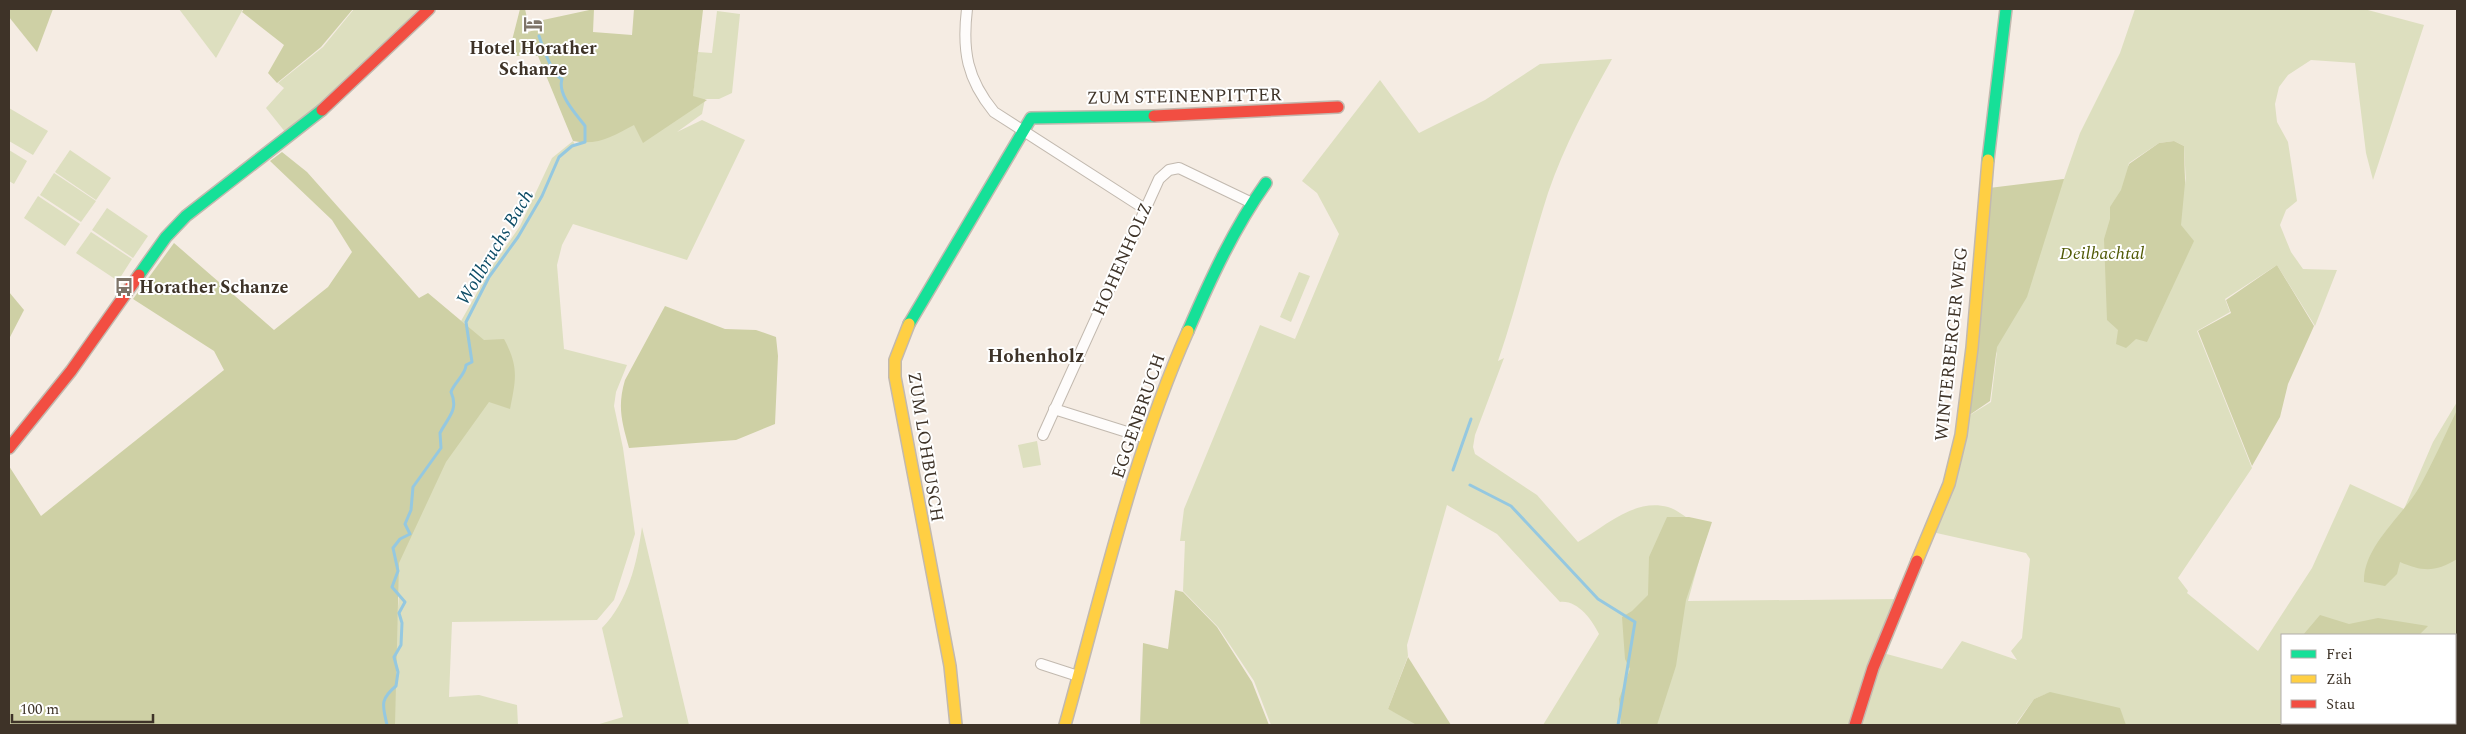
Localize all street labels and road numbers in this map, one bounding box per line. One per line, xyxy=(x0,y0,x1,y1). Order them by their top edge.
street label: ZUM STEINENPITTER xyxy=(1086,81,1282,112)
street label: HOHENHOLZ xyxy=(1085,198,1159,320)
street label: WINTERBERGER WEG xyxy=(1928,245,1975,443)
street label: EGGENBRUCH xyxy=(1104,350,1173,482)
street label: ZUM LOHBUSCH xyxy=(900,370,951,524)

